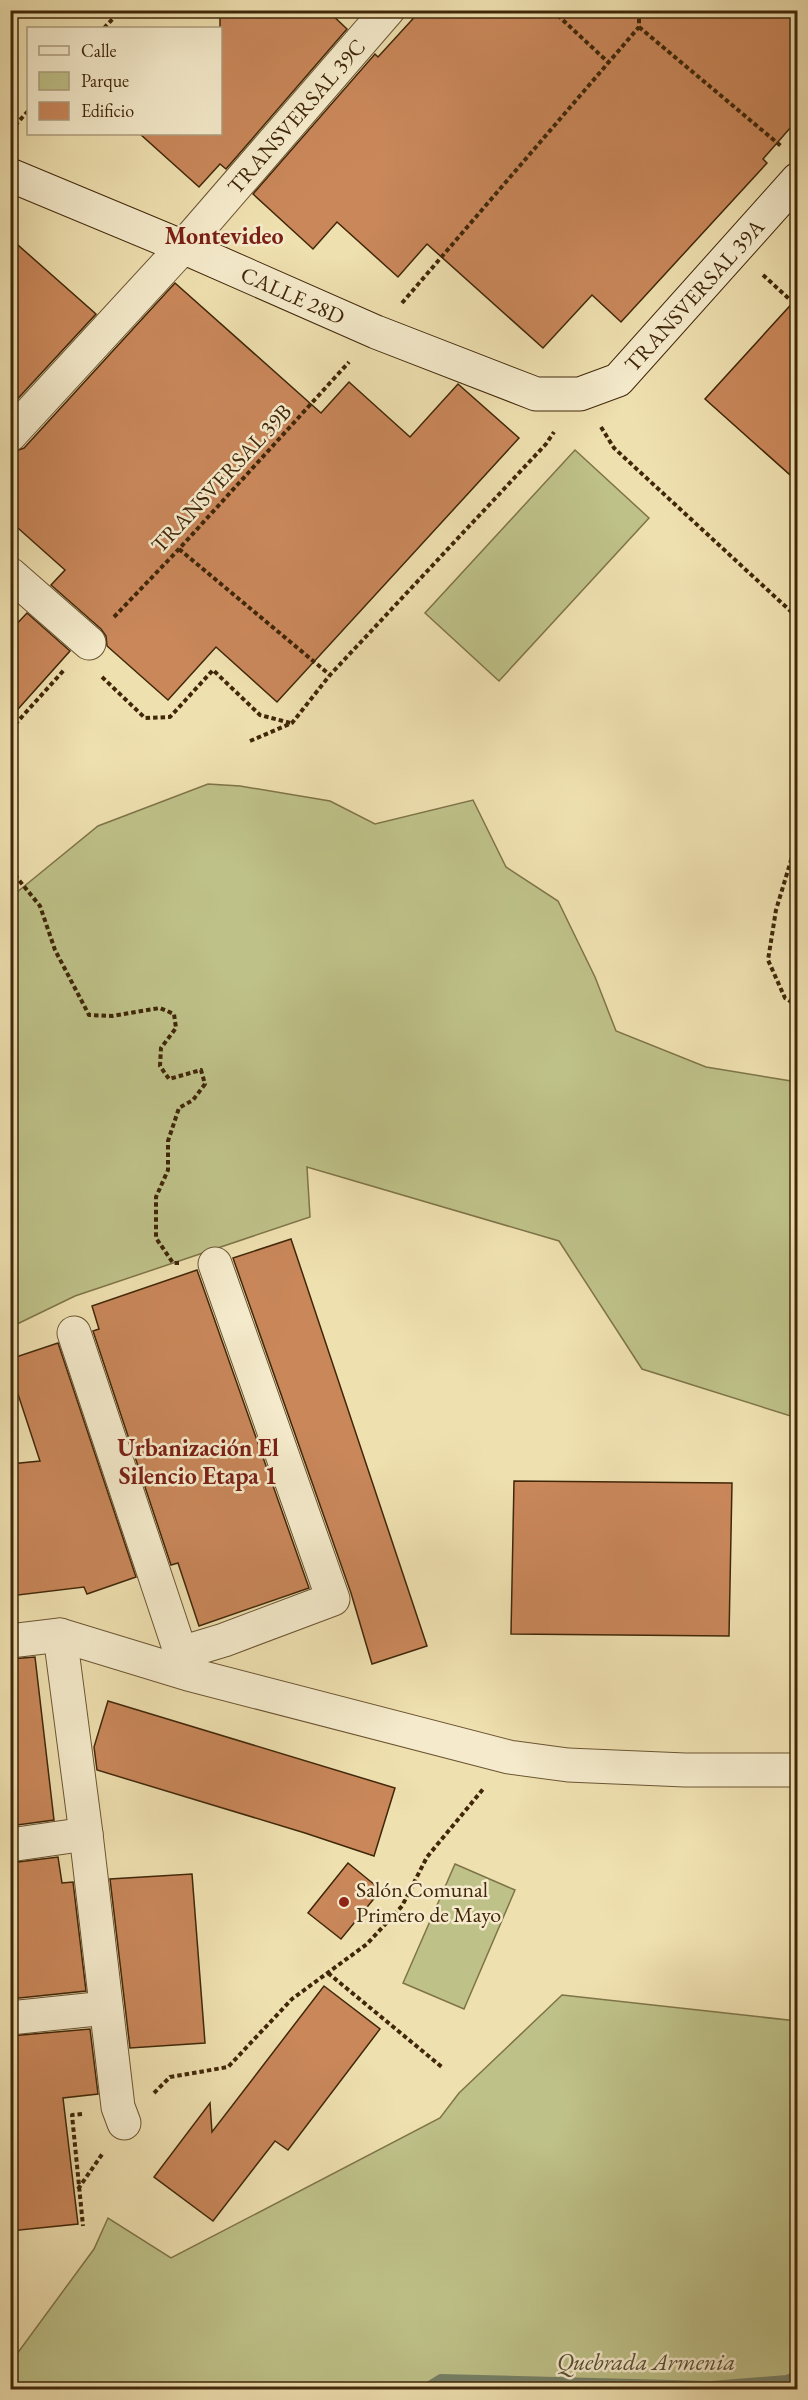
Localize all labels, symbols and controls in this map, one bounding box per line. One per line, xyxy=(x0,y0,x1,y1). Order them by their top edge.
legend xyxy=(27,27,222,135)
street label: TRANSVERSAL 39C xyxy=(221,33,372,200)
text: Calle xyxy=(81,39,117,62)
text: Parque xyxy=(81,69,129,92)
text: Edificio xyxy=(81,99,134,122)
street label: TRANSVERSAL 39A xyxy=(618,212,771,378)
district label: Montevideo xyxy=(164,220,284,251)
street label: CALLE 28D xyxy=(236,260,349,331)
street label: TRANSVERSAL 39B xyxy=(145,398,298,559)
district label: Urbanización El Silencio Etapa 1 xyxy=(117,1432,279,1491)
place label: Salón Comunal Primero de Mayo xyxy=(356,1875,501,1929)
marker: Salón Comunal Primero de Mayo xyxy=(337,1895,351,1909)
water label: Quebrada Armenia xyxy=(557,2346,735,2377)

